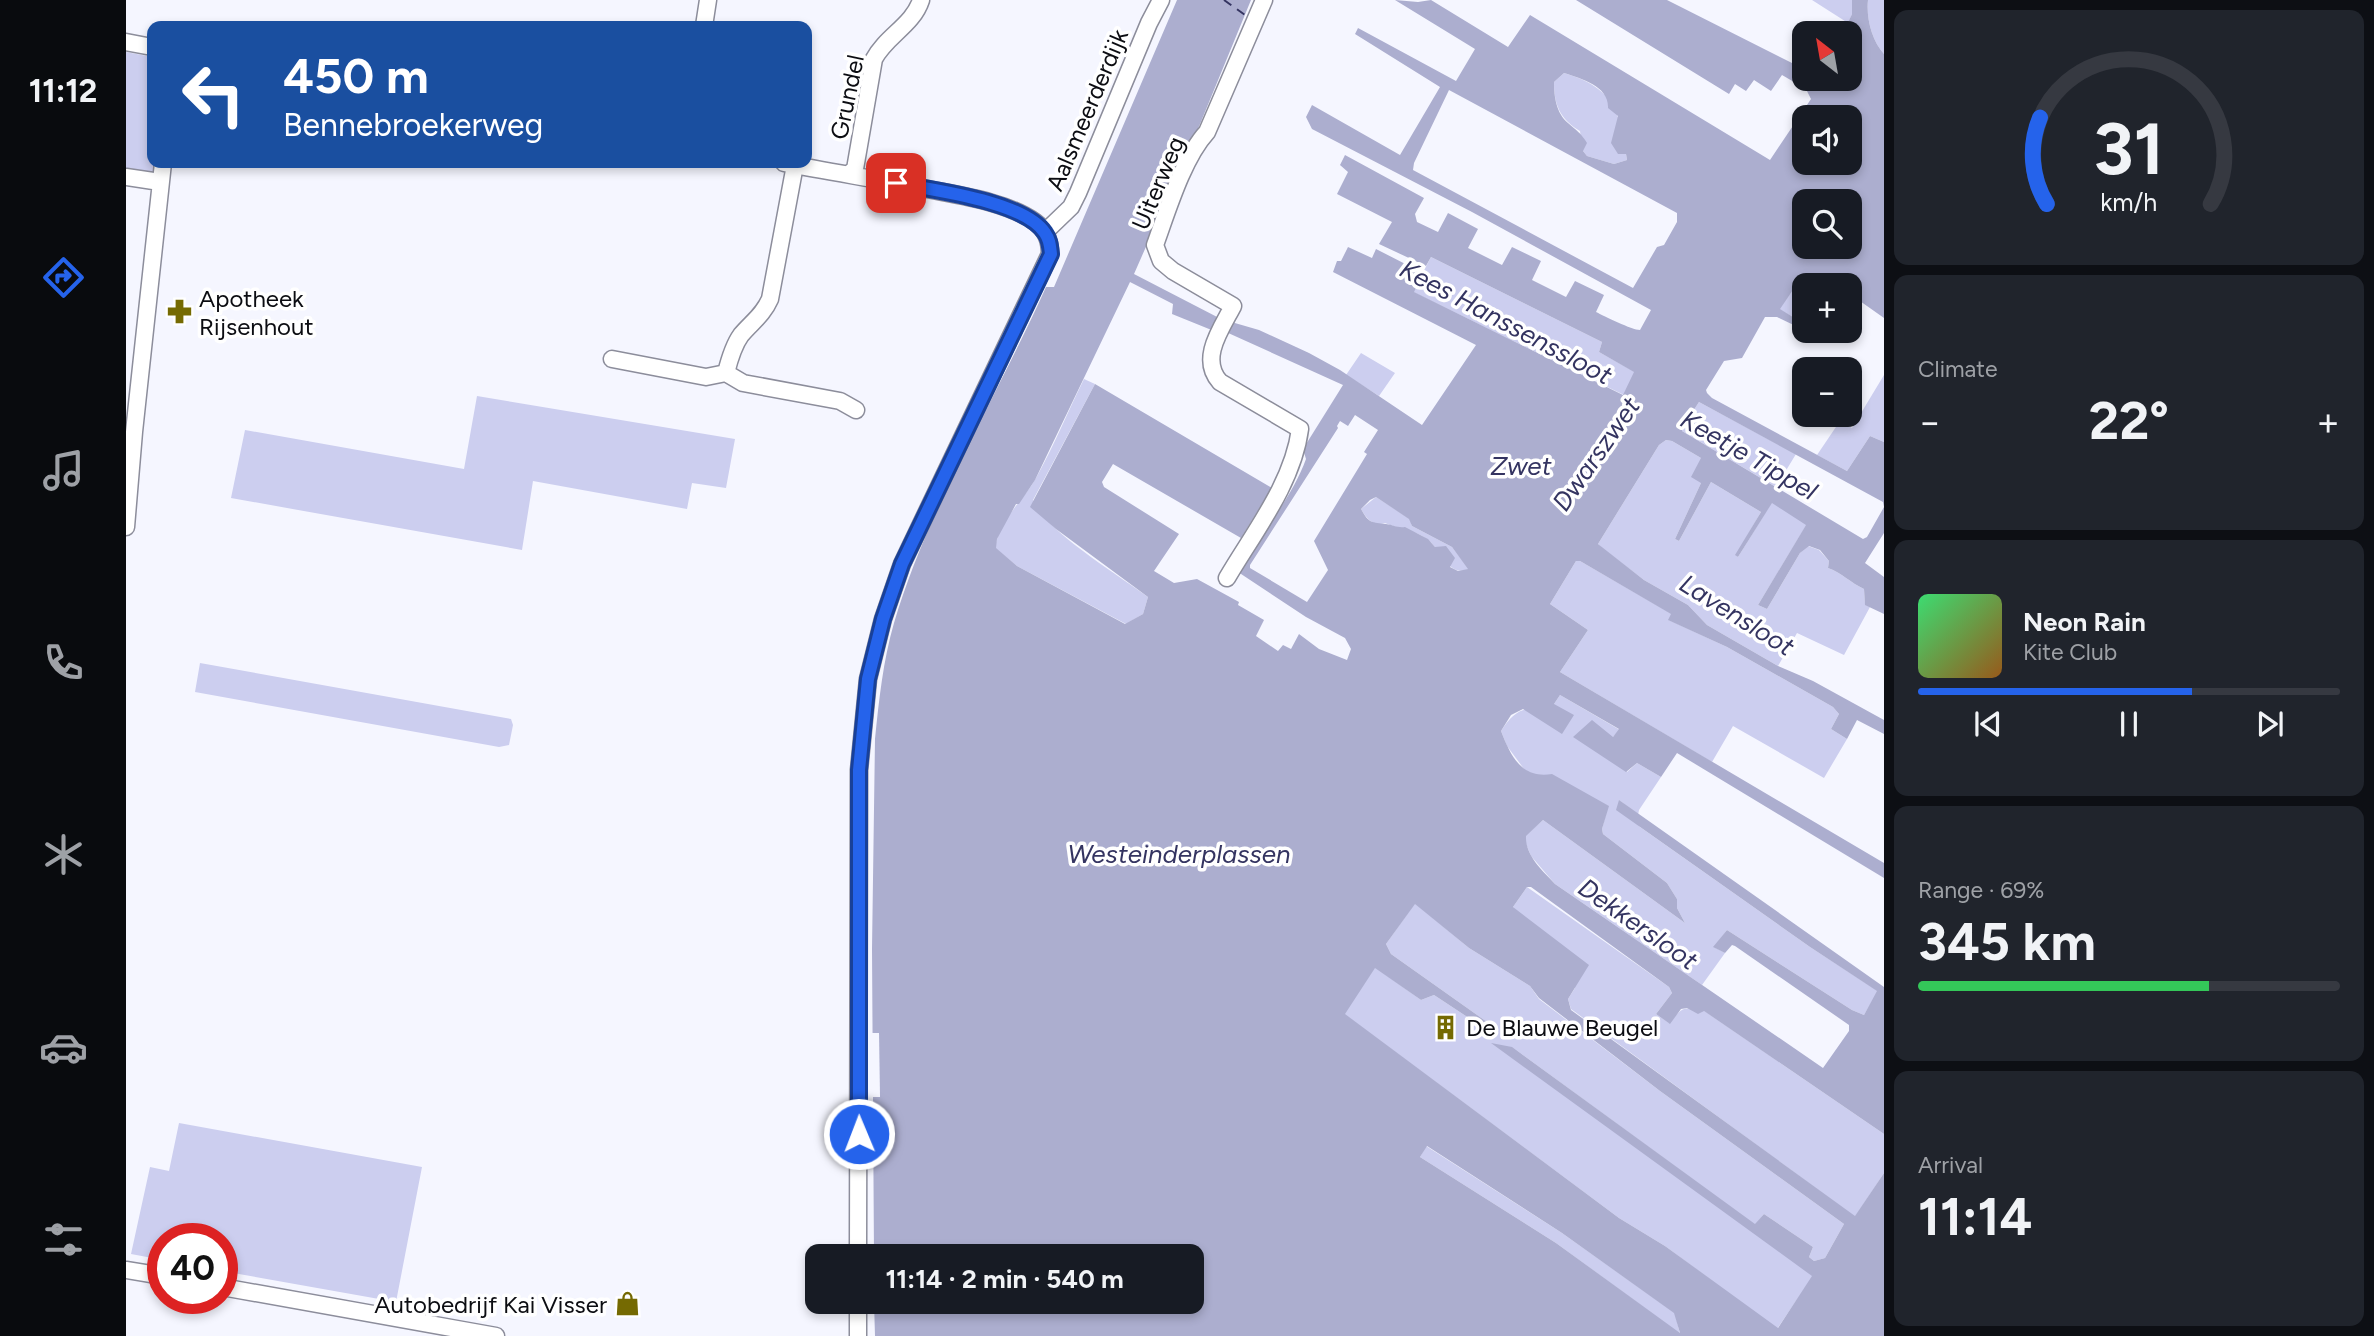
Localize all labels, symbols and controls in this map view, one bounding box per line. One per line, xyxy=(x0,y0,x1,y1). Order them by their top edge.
north arrow xyxy=(1792,21,1862,91)
map controls xyxy=(1792,21,1862,427)
street label: Aalsmeerderdijk xyxy=(1040,25,1134,195)
text: 450 m xyxy=(283,46,429,105)
icon: left xyxy=(168,49,259,140)
street label: Grundel xyxy=(824,52,870,142)
text: 11:12 xyxy=(29,72,97,110)
button: sound xyxy=(1792,105,1862,175)
text: 31 xyxy=(2093,105,2165,192)
text: Bennebroekerweg xyxy=(283,106,543,144)
street label: Uiterweg xyxy=(1125,132,1191,234)
pin xyxy=(866,153,926,213)
icon: arrive xyxy=(877,164,915,202)
text: km/h xyxy=(2100,186,2158,216)
button: search xyxy=(1792,189,1862,259)
icon: directions xyxy=(39,253,88,302)
water label: Kees Hanssenssloot xyxy=(1394,253,1618,392)
button: + xyxy=(1792,273,1862,343)
place label: Apotheek Rijsenhout xyxy=(199,284,314,341)
pharmacy icon: Apotheek Rijsenhout xyxy=(165,298,193,326)
text: Climate xyxy=(1918,355,1997,383)
button: − xyxy=(1792,357,1862,427)
water label: Dwarszwet xyxy=(1545,390,1647,517)
text: 22° xyxy=(2089,390,2169,452)
text: − xyxy=(1918,399,1942,445)
text: + xyxy=(2316,399,2340,445)
water label: Keetje Tippel xyxy=(1675,403,1823,507)
icon: music xyxy=(39,446,88,495)
water label: Zwet xyxy=(1490,450,1552,482)
water label: Lavensloot xyxy=(1674,567,1801,663)
text: Neon Rain xyxy=(2023,606,2146,638)
icon: phone xyxy=(39,638,88,687)
text: Kite Club xyxy=(2023,638,2117,666)
icon: previous xyxy=(1969,705,2007,743)
icon: pause xyxy=(2110,705,2148,743)
icon: next xyxy=(2251,705,2289,743)
icon: climate xyxy=(39,830,88,879)
water label: Westeinderplassen xyxy=(1067,838,1291,870)
water label: Dekkersloot xyxy=(1572,871,1705,977)
text: Range · 69% xyxy=(1918,876,2044,904)
text: 345 km xyxy=(1918,911,2096,973)
building icon: De Blauwe Beugel xyxy=(1432,1013,1460,1041)
place label: De Blauwe Beugel xyxy=(1466,1013,1658,1042)
icon: car xyxy=(39,1023,88,1072)
position arrow xyxy=(822,1097,896,1171)
text: Arrival xyxy=(1918,1151,1983,1179)
text: 11:14 xyxy=(1918,1186,2032,1248)
icon: filters xyxy=(39,1215,88,1264)
speed limit sign: 40 xyxy=(147,1223,238,1314)
text: 11:14 · 2 min · 540 m xyxy=(885,1263,1124,1295)
place label: Autobedrijf Kai Visser xyxy=(374,1290,607,1319)
shop icon: Autobedrijf Kai Visser xyxy=(613,1290,641,1318)

